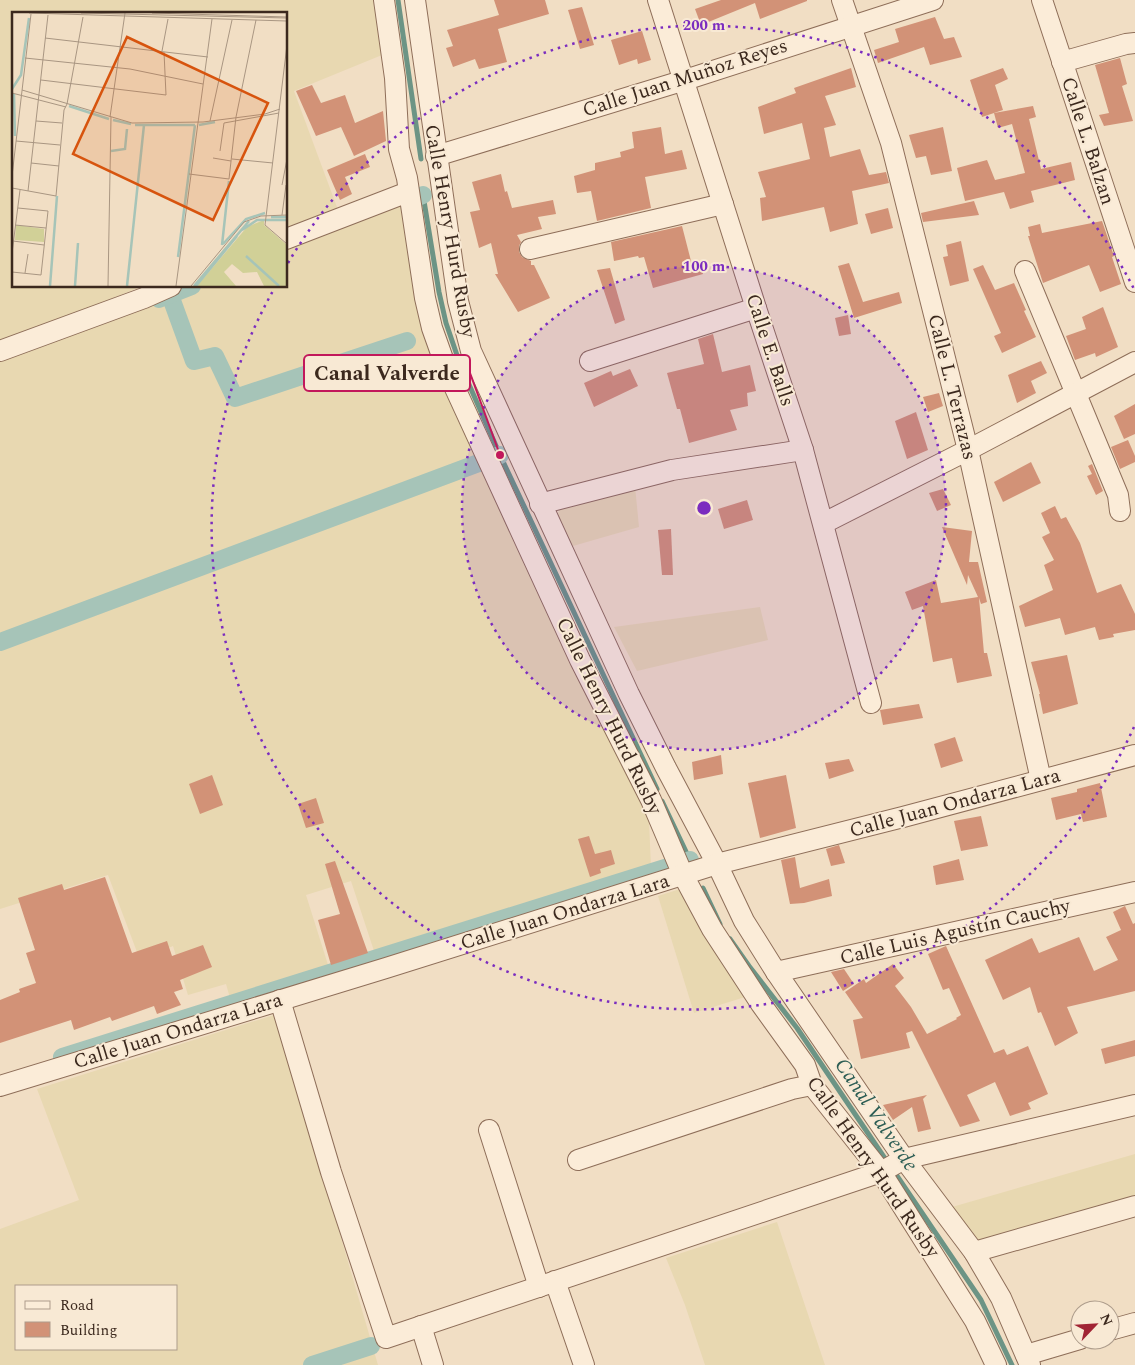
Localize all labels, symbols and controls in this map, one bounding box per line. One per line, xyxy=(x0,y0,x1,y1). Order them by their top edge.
inset map xyxy=(12,12,288,288)
text: 200 m xyxy=(683,14,726,37)
street label: Calle Juan Muñoz Reyes xyxy=(579,31,791,125)
street label: Calle L. Balzan xyxy=(1053,73,1123,209)
street label: Calle Henry Hurd Rusby xyxy=(416,122,484,341)
text: 100 m xyxy=(683,255,726,278)
street label: Calle E. Balls xyxy=(738,290,802,410)
street label: Calle L. Terrazas xyxy=(919,311,985,463)
callout: Canal Valverde xyxy=(304,355,470,391)
text: Canal Valverde xyxy=(314,358,460,390)
centre of rings xyxy=(695,499,713,517)
street label: Calle Henry Hurd Rusby xyxy=(548,612,670,821)
street label: Calle Juan Ondarza Lara xyxy=(846,760,1064,846)
street label: Calle Juan Ondarza Lara xyxy=(457,866,674,958)
street label: Calle Luis Agustín Cauchy xyxy=(837,891,1075,973)
street label: Calle Juan Ondarza Lara xyxy=(70,985,287,1077)
water label: Canal Valverde xyxy=(826,1052,926,1178)
street label: Calle Henry Hurd Rusby xyxy=(799,1070,948,1265)
legend xyxy=(15,1285,178,1350)
text: Road xyxy=(60,1294,94,1317)
north arrow xyxy=(1070,1300,1120,1350)
text: N xyxy=(1094,1310,1118,1329)
text: Building xyxy=(60,1319,117,1342)

